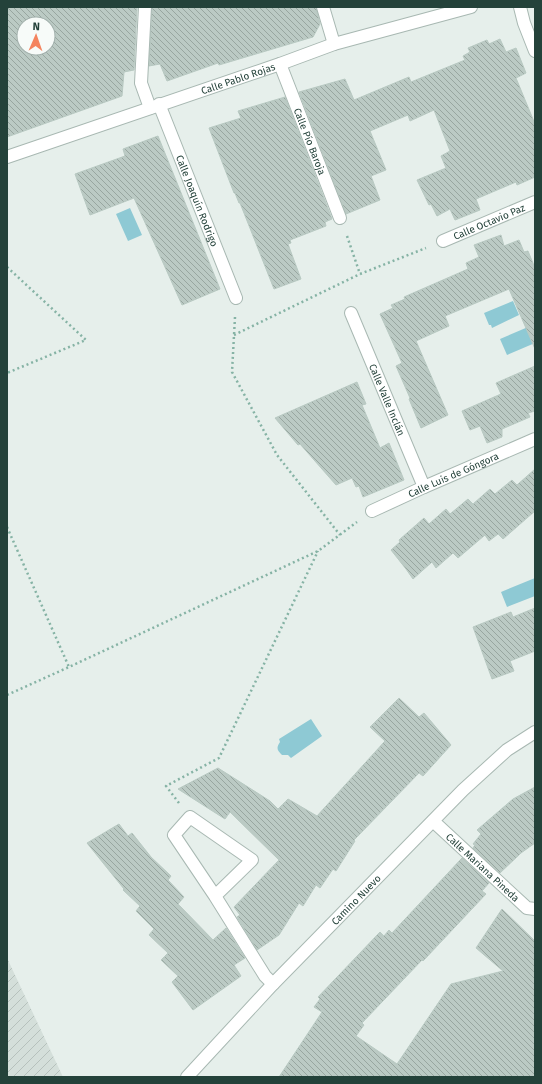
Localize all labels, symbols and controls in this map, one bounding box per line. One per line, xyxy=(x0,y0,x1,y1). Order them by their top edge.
north arrow xyxy=(16,16,56,56)
text: N xyxy=(32,20,40,33)
street label: Calle Pablo Rojas xyxy=(200,61,277,97)
street label: Calle Pío Baroja xyxy=(291,106,328,177)
street label: Calle Joaquín Rodrigo xyxy=(173,153,220,249)
street label: Calle Octavio Paz xyxy=(452,202,528,243)
street label: Calle Valle Inclán xyxy=(366,362,407,438)
street label: Calle Luis de Góngora xyxy=(406,450,501,501)
street label: Calle Mariana Pineda xyxy=(443,831,521,905)
street label: Camino Nuevo xyxy=(329,872,384,928)

